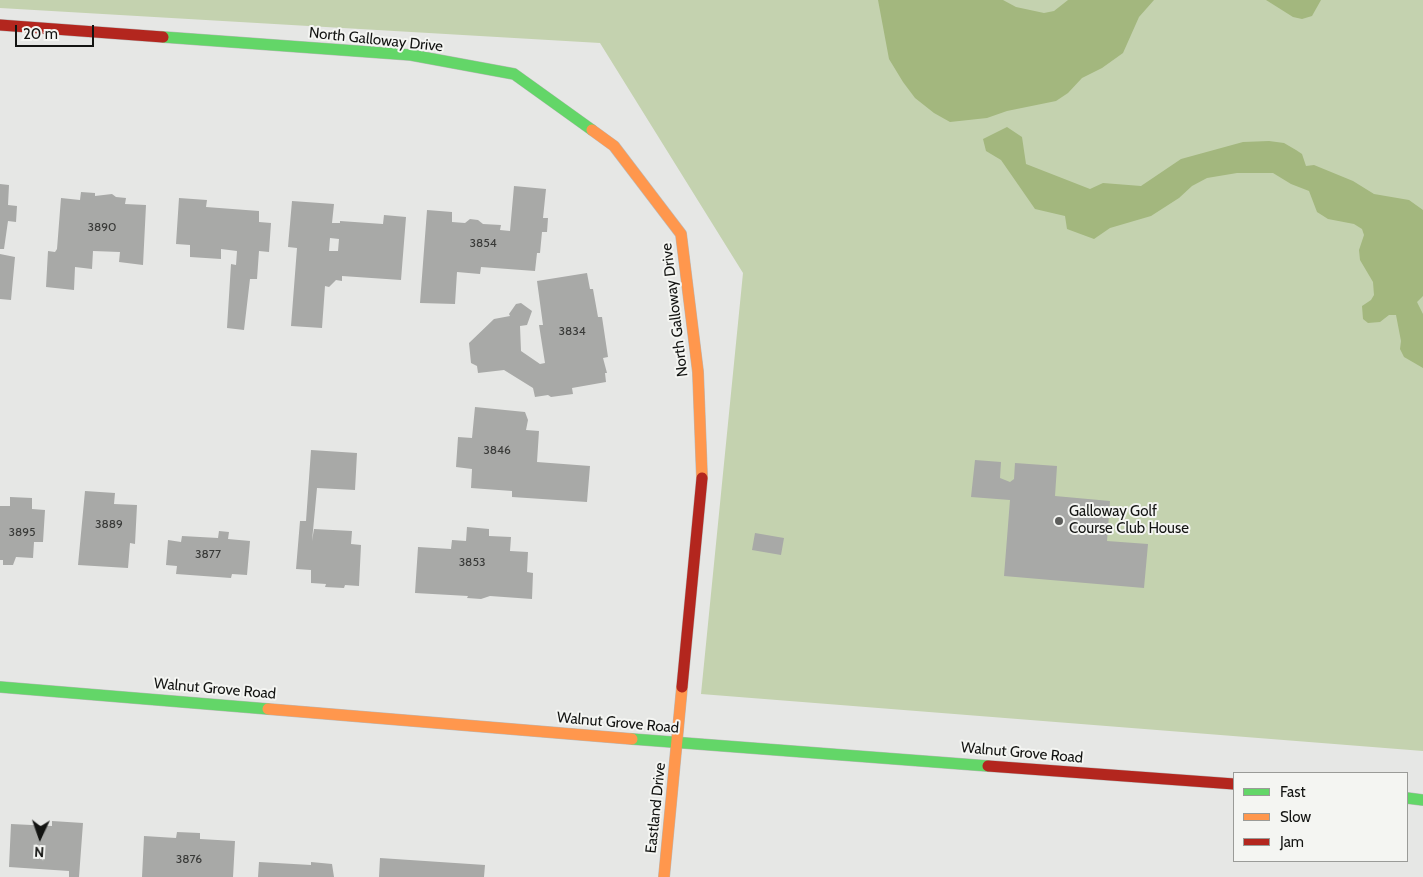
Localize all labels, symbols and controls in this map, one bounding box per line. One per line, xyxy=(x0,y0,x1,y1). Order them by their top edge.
scale bar xyxy=(18,15,96,47)
street label: North Galloway Drive xyxy=(308,24,444,56)
text: 20 m xyxy=(23,25,58,43)
house number: 3890 xyxy=(88,220,116,234)
house number: 3854 xyxy=(469,236,497,250)
street label: North Galloway Drive xyxy=(658,242,692,378)
house number: 3834 xyxy=(558,324,586,338)
house number: 3846 xyxy=(483,443,511,457)
place label: Galloway Golf Course Club House xyxy=(1069,503,1189,538)
marker: Galloway Golf Course Club House xyxy=(1053,515,1065,527)
house number: 3889 xyxy=(95,517,123,531)
house number: 3895 xyxy=(8,525,36,539)
house number: 3877 xyxy=(195,547,221,561)
house number: 3853 xyxy=(459,555,485,569)
street label: Walnut Grove Road xyxy=(153,675,277,703)
street label: Walnut Grove Road xyxy=(556,709,680,737)
street label: Walnut Grove Road xyxy=(960,739,1084,767)
street label: Eastland Drive xyxy=(642,762,670,854)
legend xyxy=(1233,772,1408,862)
text: Fast xyxy=(1280,783,1305,801)
text: Slow xyxy=(1280,808,1311,826)
north arrow xyxy=(15,812,65,862)
text: Jam xyxy=(1280,833,1304,851)
text: N xyxy=(34,843,45,861)
house number: 3876 xyxy=(176,852,202,866)

